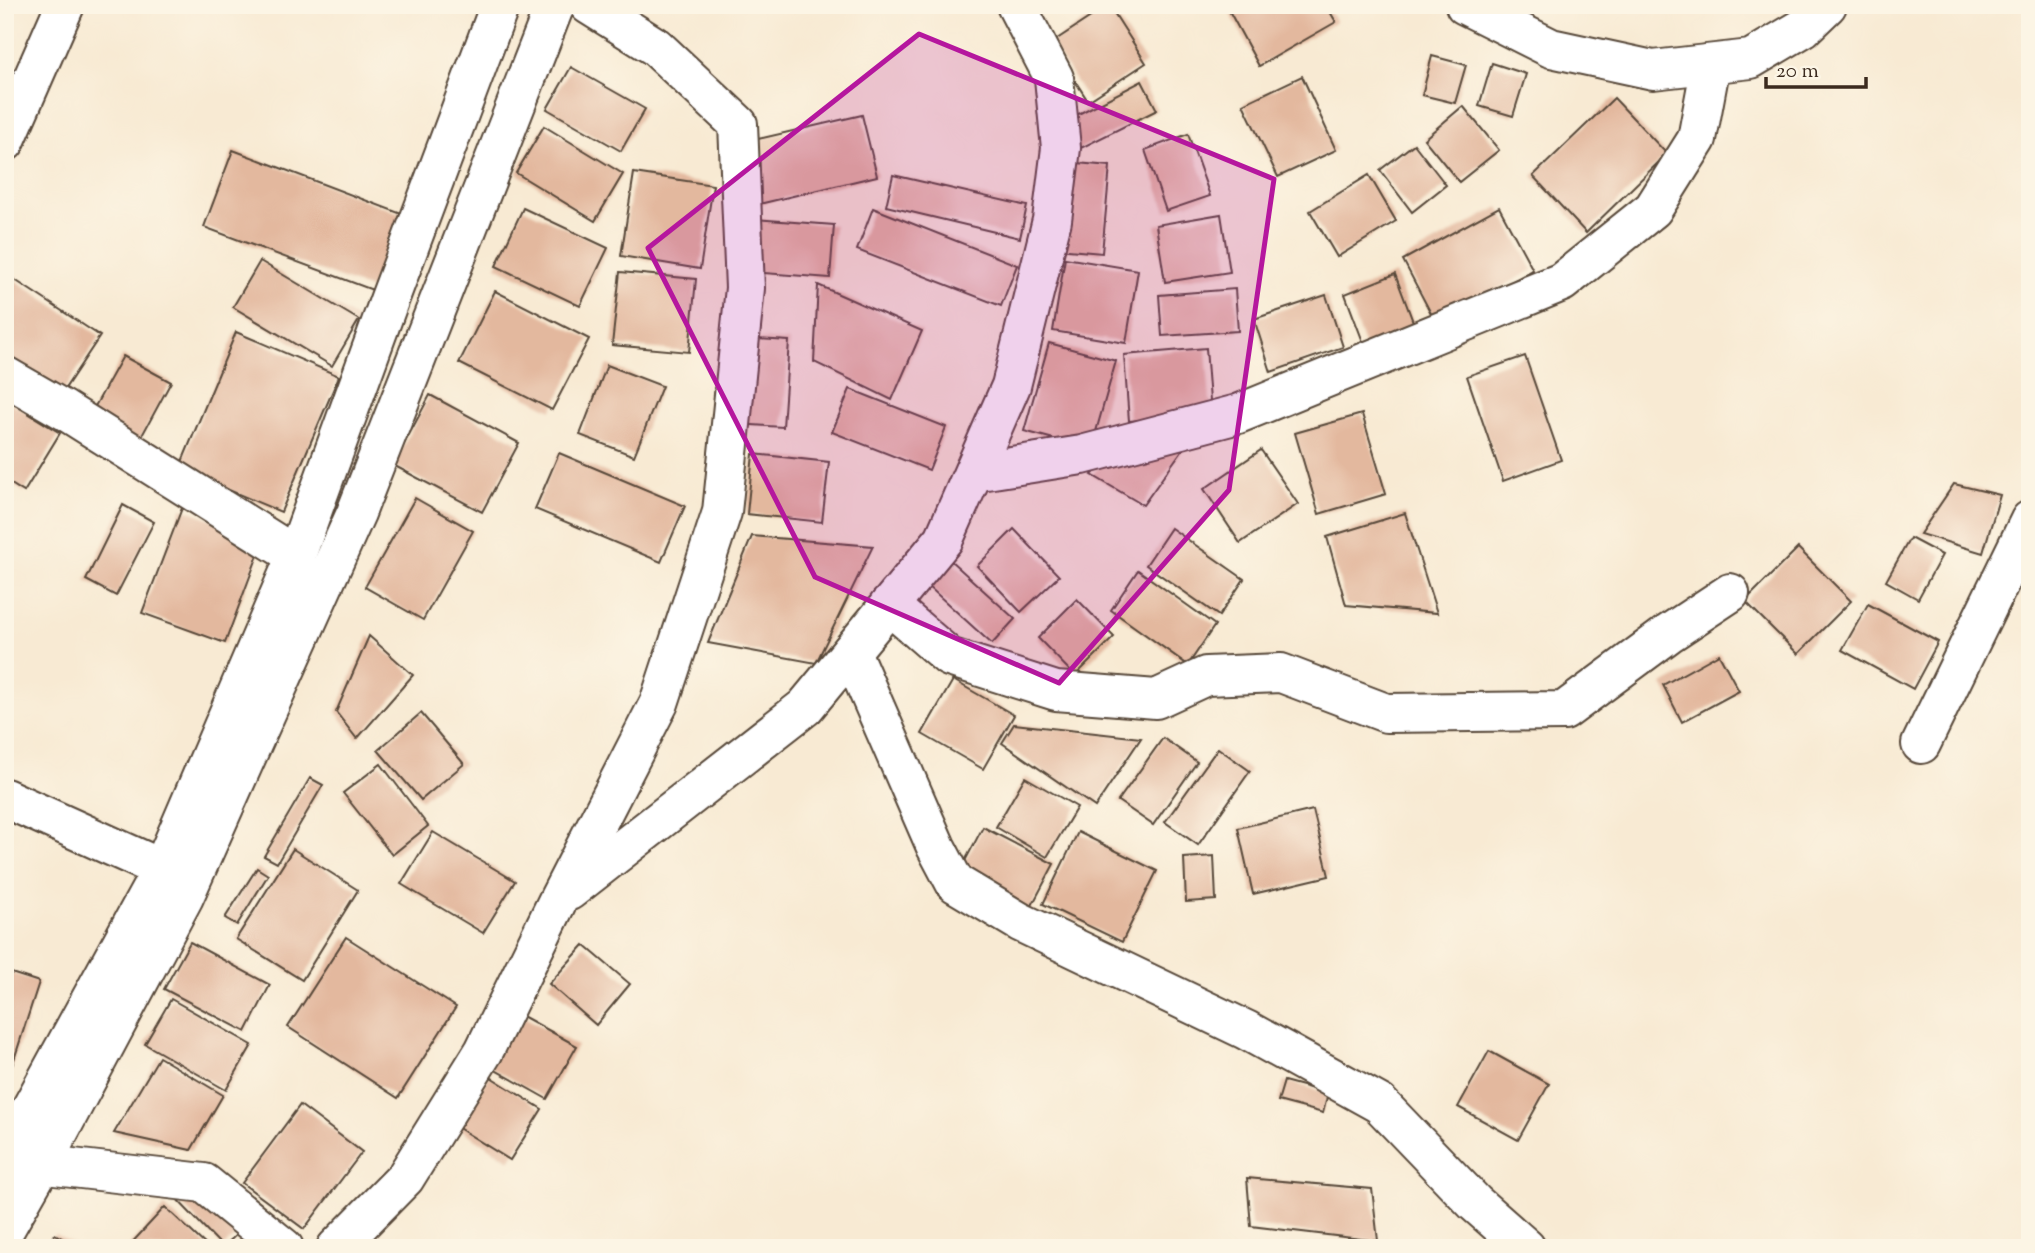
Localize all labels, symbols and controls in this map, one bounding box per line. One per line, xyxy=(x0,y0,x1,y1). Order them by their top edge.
scale bar xyxy=(1766,46,1865,90)
text: 20 m xyxy=(1776,57,1819,87)

